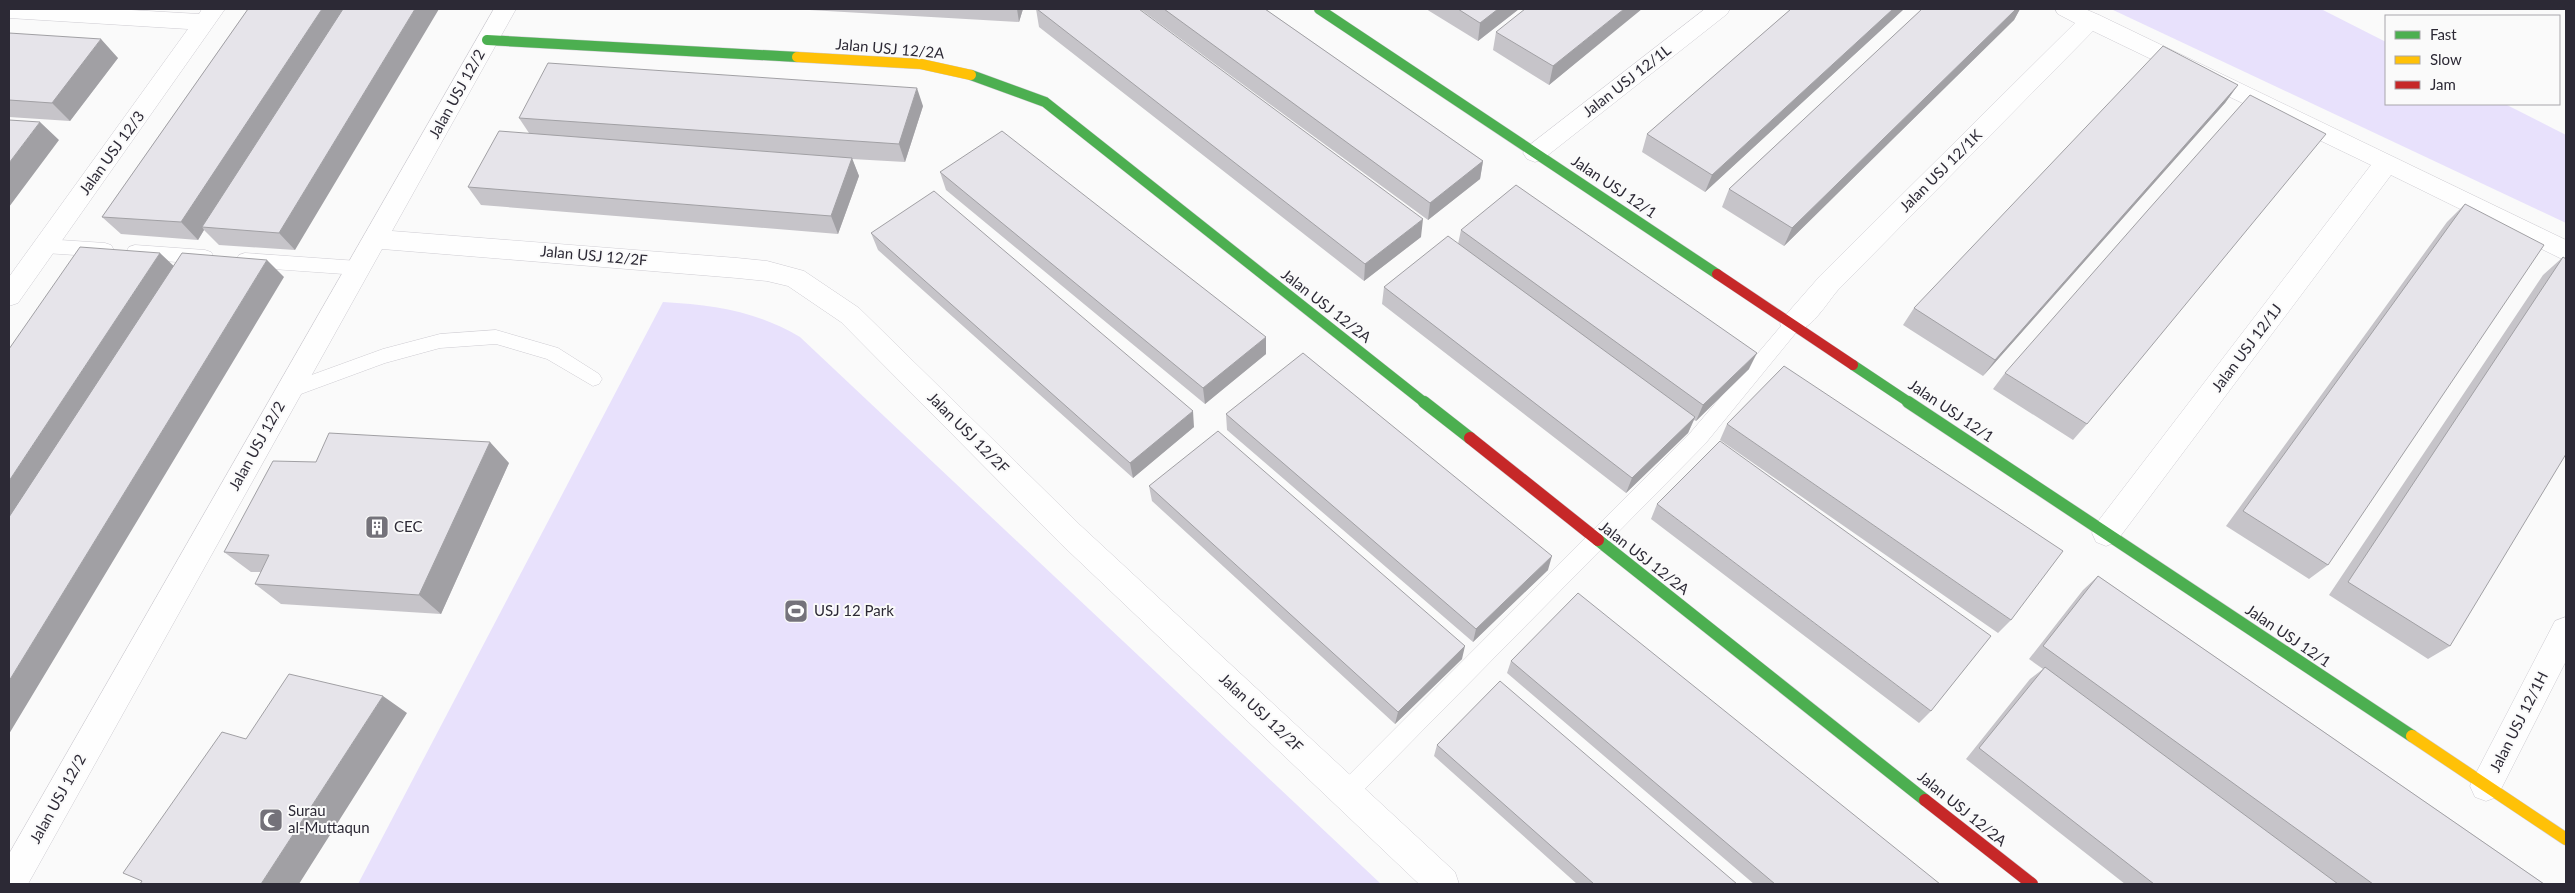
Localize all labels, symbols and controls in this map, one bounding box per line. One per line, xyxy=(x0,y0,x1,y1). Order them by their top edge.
legend xyxy=(2385,15,2560,105)
text: Fast xyxy=(2430,25,2457,43)
street label: Jalan USJ 12/2A xyxy=(835,34,946,62)
street label: Jalan USJ 12/1L xyxy=(1579,40,1674,120)
street label: Jalan USJ 12/2 xyxy=(424,46,488,141)
text: Slow xyxy=(2430,50,2462,68)
text: Jam xyxy=(2430,75,2456,93)
street label: Jalan USJ 12/3 xyxy=(75,107,148,198)
street label: Jalan USJ 12/1K xyxy=(1895,125,1985,215)
street label: Jalan USJ 12/1 xyxy=(1569,151,1661,221)
street label: Jalan USJ 12/2F xyxy=(540,241,648,269)
street label: Jalan USJ 12/2A xyxy=(1278,265,1376,346)
street label: Jalan USJ 12/1J xyxy=(2207,300,2285,395)
street label: Jalan USJ 12/1 xyxy=(1906,375,1998,445)
street label: Jalan USJ 12/2F xyxy=(924,388,1013,477)
street label: Jalan USJ 12/2 xyxy=(224,398,288,493)
building icon: CEC xyxy=(364,514,390,540)
place label: CEC xyxy=(394,517,422,535)
street label: Jalan USJ 12/2A xyxy=(1596,517,1694,598)
sports icon: USJ 12 Park xyxy=(783,598,809,624)
street label: Jalan USJ 12/1 xyxy=(2243,600,2335,670)
place label: USJ 12 Park xyxy=(814,601,894,619)
street label: Jalan USJ 12/1H xyxy=(2485,668,2551,775)
street label: Jalan USJ 12/2F xyxy=(1216,669,1307,755)
street label: Jalan USJ 12/2 xyxy=(25,751,89,846)
street label: Jalan USJ 12/2A xyxy=(1915,767,2011,850)
place label: Surau al-Muttaqun xyxy=(288,801,370,836)
mosque icon: Surau al-Muttaqun xyxy=(258,807,284,833)

